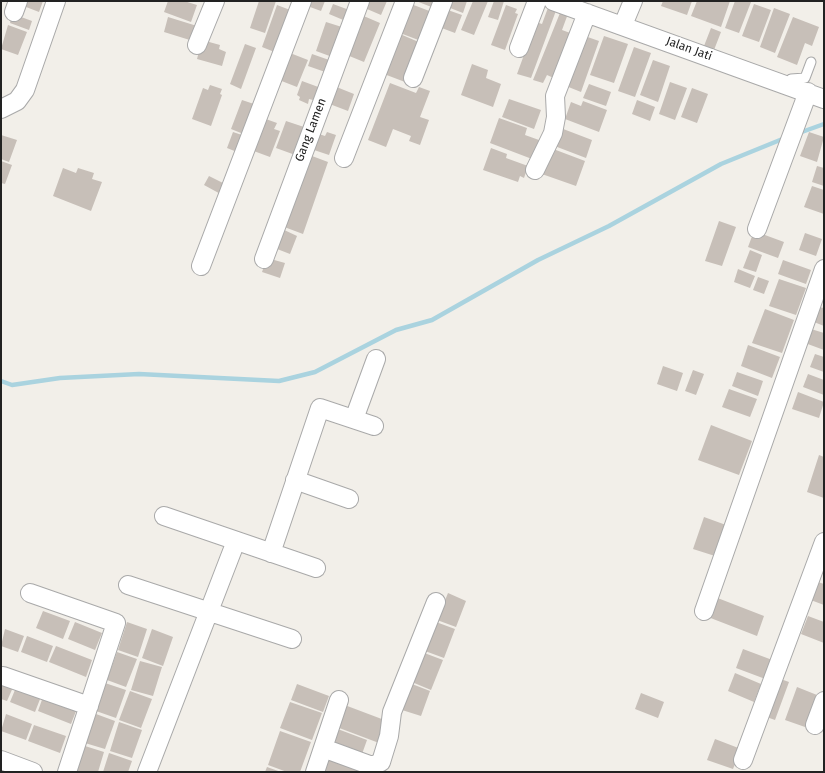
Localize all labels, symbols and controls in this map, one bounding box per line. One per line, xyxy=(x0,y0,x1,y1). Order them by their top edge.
street label: Jalan Jati xyxy=(664,34,714,64)
street label: Gang Lamen xyxy=(292,96,330,164)

